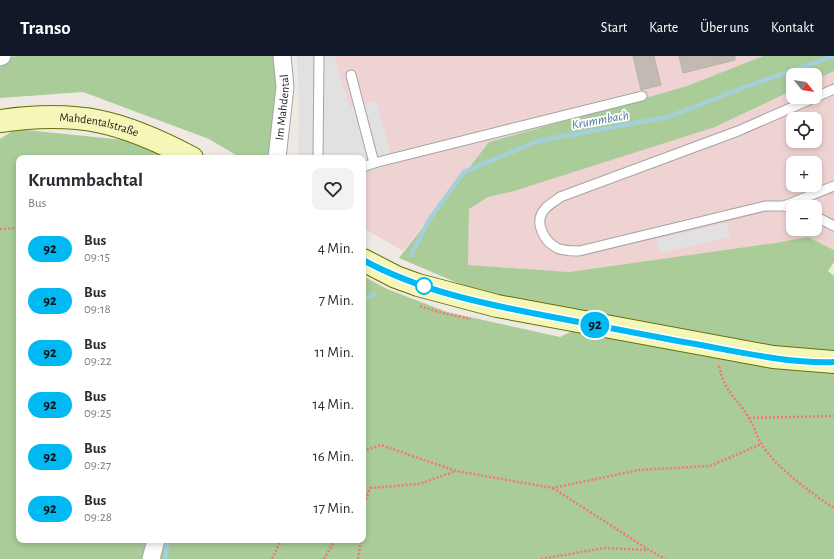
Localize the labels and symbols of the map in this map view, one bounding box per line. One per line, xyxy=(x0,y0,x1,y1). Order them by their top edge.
north arrow xyxy=(786,68,822,104)
street label: Im Mahdental xyxy=(273,74,291,141)
water label: Krummbach xyxy=(571,109,630,132)
street label: Mahdentalstraße xyxy=(59,111,140,139)
unlabelled marker xyxy=(415,277,433,295)
line badge: 92 xyxy=(577,312,613,338)

